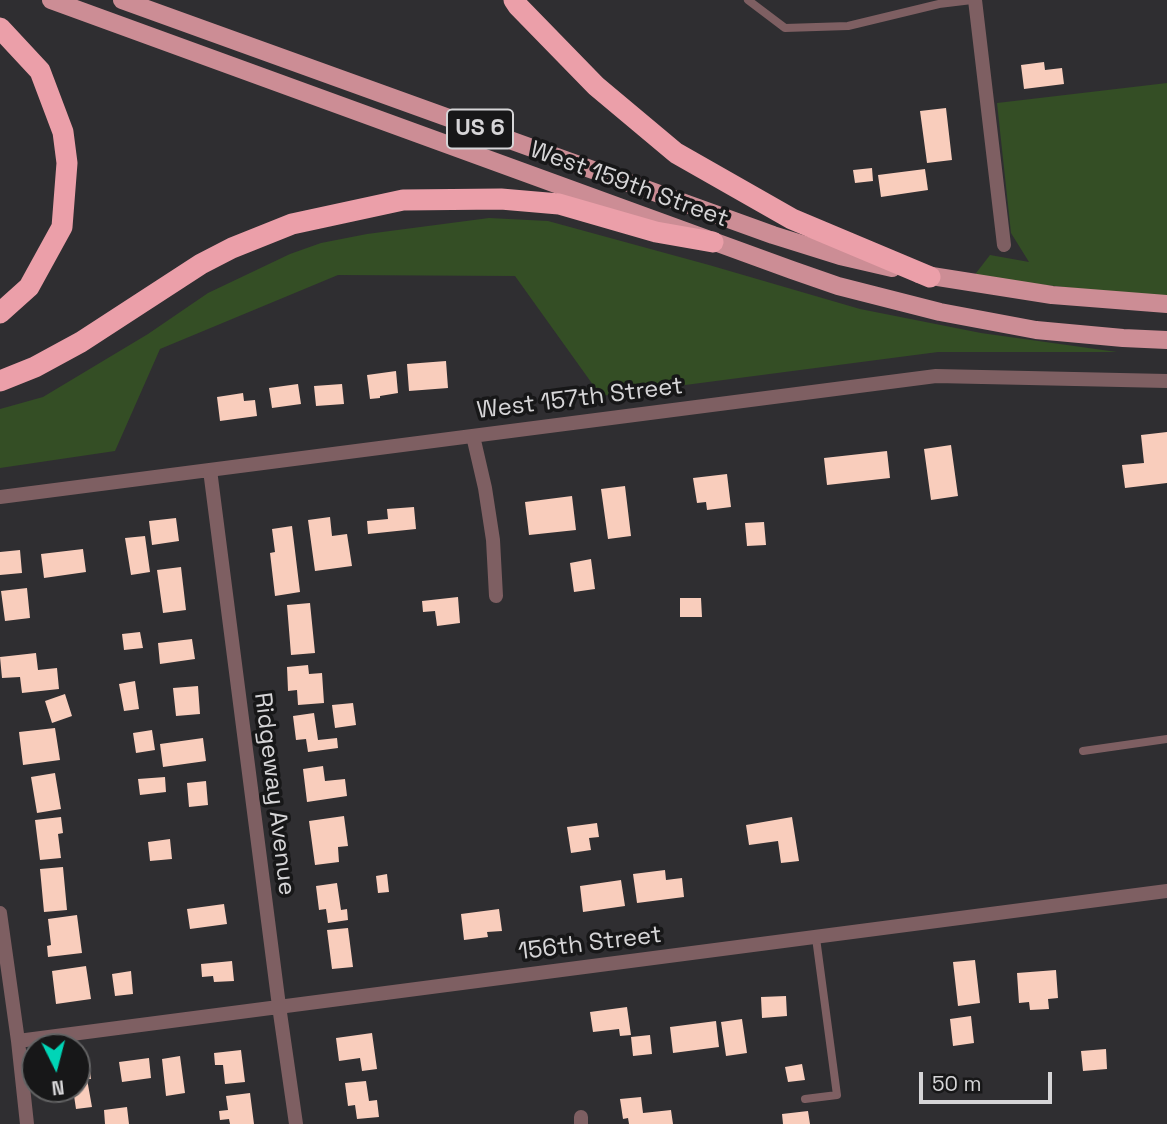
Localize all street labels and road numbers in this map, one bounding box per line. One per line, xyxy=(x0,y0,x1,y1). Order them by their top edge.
road number: US 6 xyxy=(447,110,513,148)
street label: West 159th Street xyxy=(526,136,732,234)
street label: West 157th Street xyxy=(475,372,685,426)
street label: Ridgeway Avenue xyxy=(247,691,301,897)
street label: 156th Street xyxy=(517,921,663,967)

